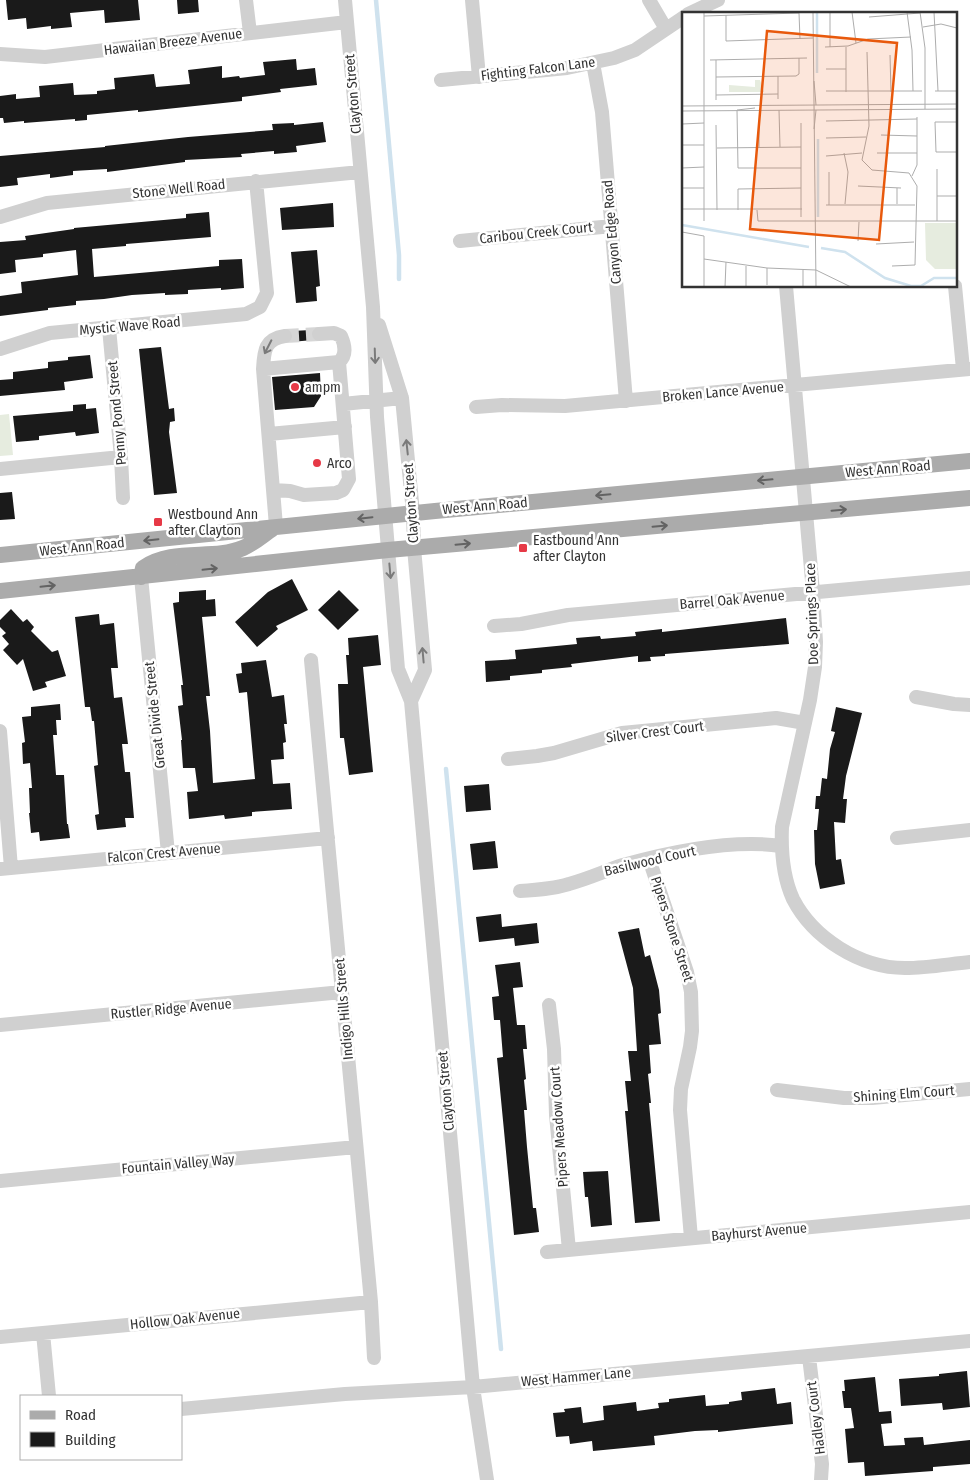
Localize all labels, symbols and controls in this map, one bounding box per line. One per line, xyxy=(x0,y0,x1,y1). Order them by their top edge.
inset map xyxy=(682,12,958,288)
street label: Hawaiian Breeze Avenue xyxy=(103,25,243,59)
street label: Clayton Street xyxy=(341,53,365,135)
street label: Fighting Falcon Lane xyxy=(480,54,596,84)
street label: Stone Well Road xyxy=(132,176,226,202)
street label: Canyon Edge Road xyxy=(599,179,625,285)
street label: Caribou Creek Court xyxy=(479,219,594,247)
street label: Mystic Wave Road xyxy=(79,313,181,339)
one-way arrow xyxy=(263,340,273,355)
one-way arrow xyxy=(370,348,380,364)
street label: Penny Pond Street xyxy=(104,360,130,466)
street label: Broken Lance Avenue xyxy=(662,378,785,406)
place label: ampm xyxy=(305,379,341,396)
marker: ampm xyxy=(289,381,301,393)
one-way arrow xyxy=(402,439,412,455)
place label: Arco xyxy=(327,455,352,472)
marker: Arco xyxy=(311,457,323,469)
street label: West Ann Road xyxy=(845,457,931,481)
street label: Clayton Street xyxy=(400,462,422,544)
one-way arrow xyxy=(757,475,773,485)
one-way arrow xyxy=(595,490,611,500)
street label: West Ann Road xyxy=(442,494,528,518)
one-way arrow xyxy=(831,505,847,515)
place label: Westbound Ann after Clayton xyxy=(168,506,258,539)
one-way arrow xyxy=(357,513,373,522)
marker: Westbound Ann after Clayton xyxy=(152,516,164,528)
one-way arrow xyxy=(651,522,667,531)
place label: Eastbound Ann after Clayton xyxy=(533,532,619,565)
street label: West Ann Road xyxy=(39,534,125,560)
one-way arrow xyxy=(143,535,159,545)
one-way arrow xyxy=(455,539,471,549)
marker: Eastbound Ann after Clayton xyxy=(517,542,529,554)
one-way arrow xyxy=(385,562,394,578)
street label: Doe Springs Place xyxy=(802,563,822,665)
one-way arrow xyxy=(202,564,218,574)
one-way arrow xyxy=(40,581,56,591)
street label: Barrel Oak Avenue xyxy=(679,587,785,613)
one-way arrow xyxy=(418,647,428,663)
street label: Great Divide Street xyxy=(141,660,169,769)
street label: Silver Crest Court xyxy=(605,718,705,746)
street label: Falcon Crest Avenue xyxy=(107,840,221,866)
street label: Basilwood Court xyxy=(603,842,698,880)
street label: Pipers Stone Street xyxy=(647,874,697,984)
street label: Indigo Hills Street xyxy=(331,957,357,1061)
street label: Rustler Ridge Avenue xyxy=(110,995,232,1023)
street label: Clayton Street xyxy=(434,1050,458,1132)
street label: Pipers Meadow Court xyxy=(546,1066,572,1188)
street label: Shining Elm Court xyxy=(853,1082,955,1106)
street label: Fountain Valley Way xyxy=(121,1151,236,1177)
street label: Bayhurst Avenue xyxy=(711,1219,808,1245)
street label: Hollow Oak Avenue xyxy=(129,1305,241,1333)
street label: West Hammer Lane xyxy=(520,1364,632,1390)
street label: Hadley Court xyxy=(803,1380,829,1456)
legend xyxy=(20,1395,182,1460)
text: Road xyxy=(65,1406,96,1424)
text: Building xyxy=(65,1431,116,1449)

